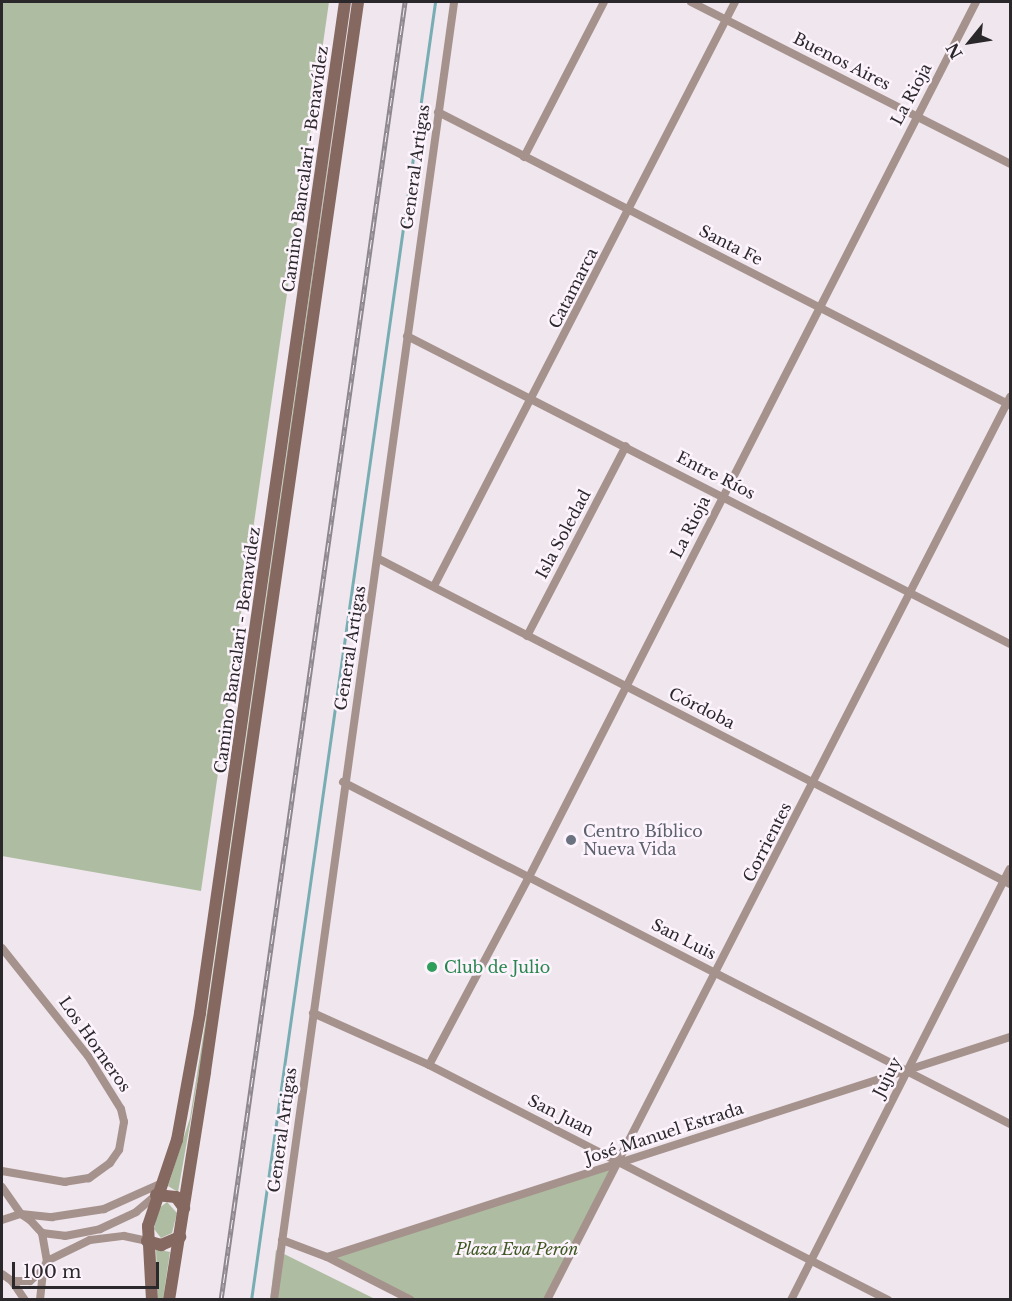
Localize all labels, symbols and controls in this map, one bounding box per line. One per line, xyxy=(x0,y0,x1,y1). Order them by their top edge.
north arrow xyxy=(940,12,1000,72)
street label: Buenos Aires xyxy=(790,28,894,94)
text: N xyxy=(942,39,967,63)
street label: Camino Bancalari - Benavídez xyxy=(278,44,332,294)
street label: La Rioja xyxy=(887,60,935,128)
street label: General Artigas xyxy=(397,103,433,231)
street label: Santa Fe xyxy=(696,221,766,269)
street label: Catamarca xyxy=(545,245,601,331)
street label: Entre Ríos xyxy=(673,447,759,503)
street label: Isla Soledad xyxy=(531,486,595,582)
street label: La Rioja xyxy=(666,493,714,561)
street label: Camino Bancalari - Benavídez xyxy=(210,525,264,775)
street label: General Artigas xyxy=(331,584,369,712)
street label: Córdoba xyxy=(666,683,738,733)
street label: Corrientes xyxy=(739,799,795,885)
place label: Centro Bíblico Nueva Vida xyxy=(583,821,703,859)
marker: Centro Bíblico Nueva Vida xyxy=(564,833,578,847)
street label: San Luis xyxy=(649,915,719,963)
place label: Club de Julio xyxy=(444,957,550,977)
marker: Club de Julio xyxy=(425,960,439,974)
street label: Los Horneros xyxy=(55,993,135,1095)
street label: Jujuy xyxy=(869,1054,905,1100)
street label: General Artigas xyxy=(264,1066,300,1194)
street label: San Juan xyxy=(525,1090,597,1140)
street label: José Manuel Estrada xyxy=(582,1098,746,1168)
park label: Plaza Eva Perón xyxy=(455,1239,579,1259)
scale bar xyxy=(15,1250,162,1288)
text: 100 m xyxy=(23,1261,81,1283)

